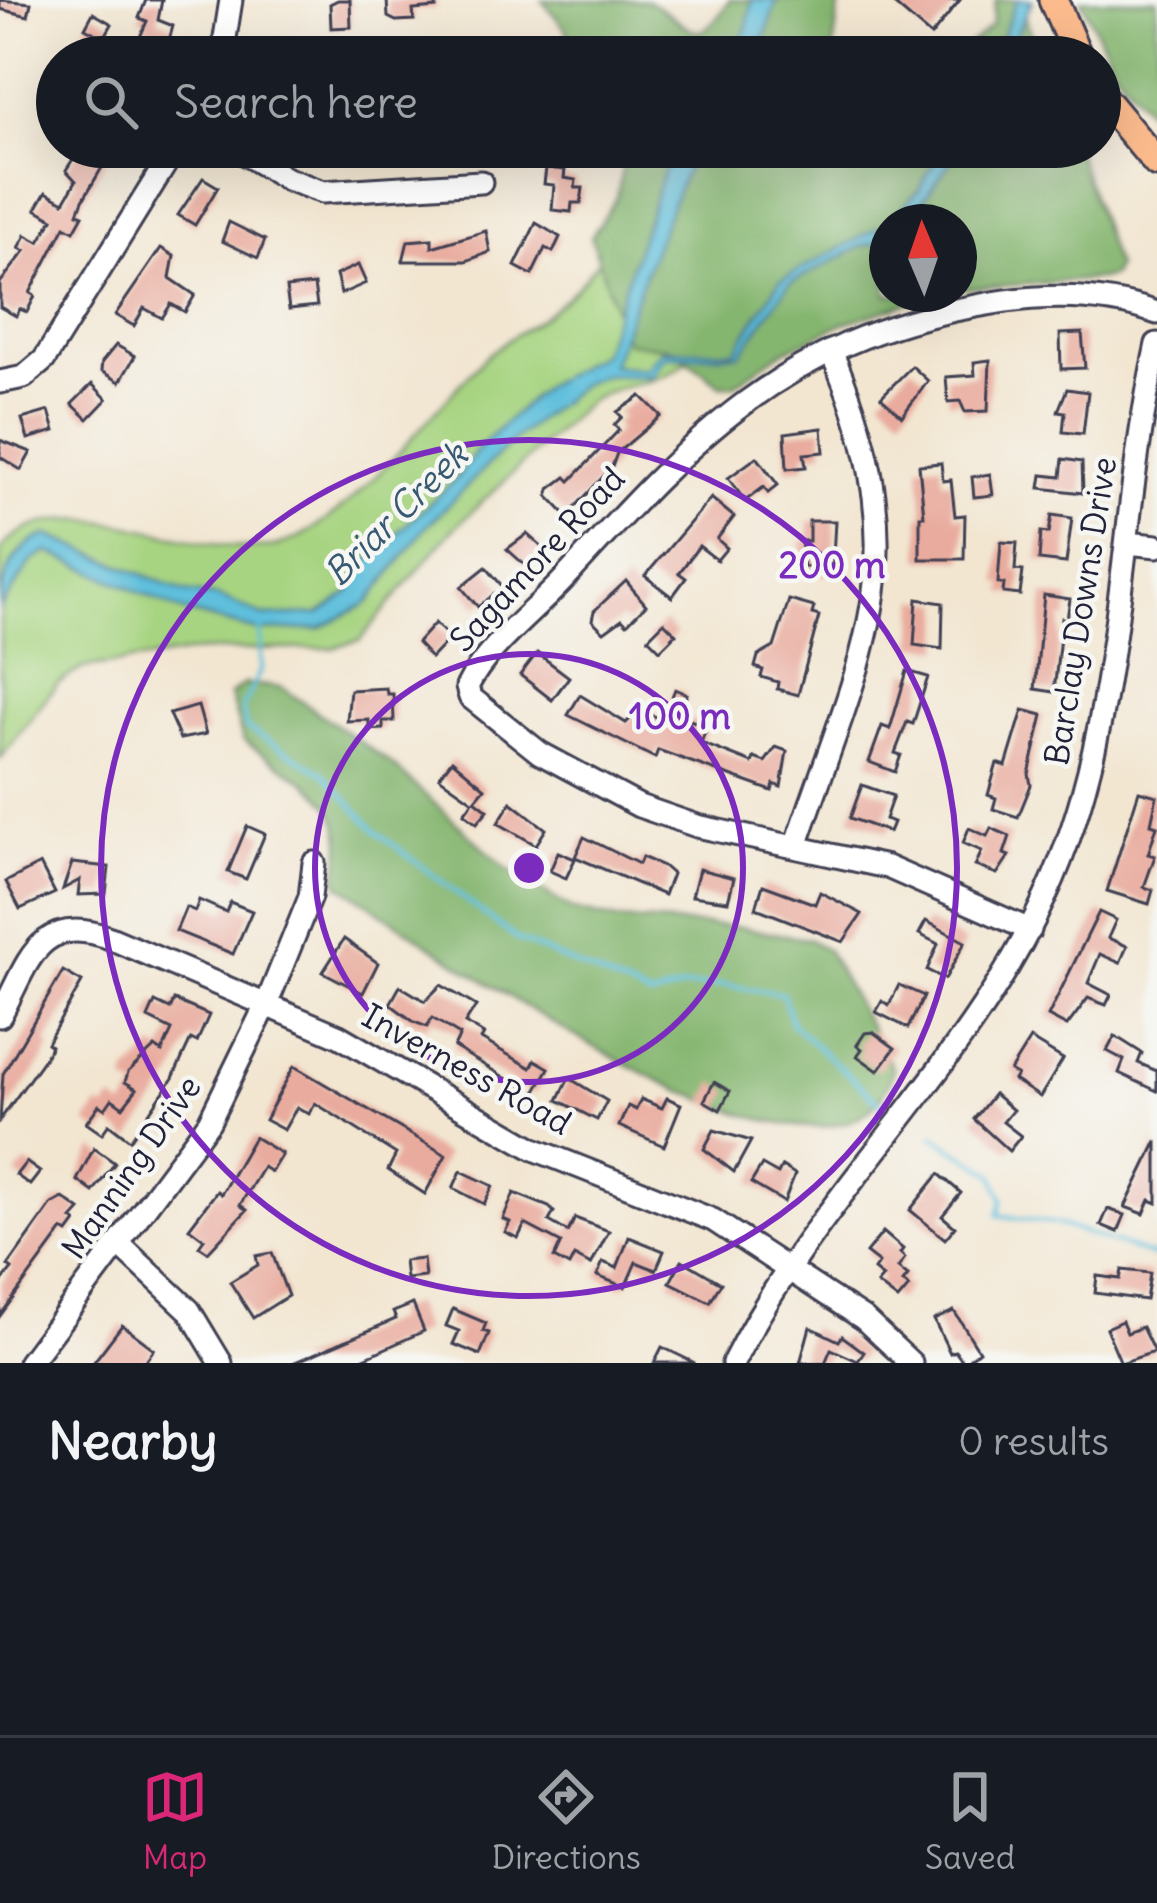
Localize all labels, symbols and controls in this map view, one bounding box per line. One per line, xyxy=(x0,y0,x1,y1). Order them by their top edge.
search box xyxy=(36,36,1121,168)
icon: search xyxy=(78,69,144,135)
text: Search here xyxy=(174,74,418,130)
north arrow xyxy=(869,204,977,312)
water label: Briar Creek xyxy=(315,431,479,595)
street label: Barclay Downs Drive xyxy=(1035,454,1125,768)
street label: Sagamore Road xyxy=(441,458,633,660)
text: 200 m xyxy=(778,543,886,588)
text: 100 m xyxy=(629,694,731,739)
centre of rings xyxy=(508,847,550,889)
street label: Inverness Road xyxy=(355,994,579,1144)
street label: Manning Drive xyxy=(52,1067,210,1267)
text: Nearby xyxy=(48,1409,217,1473)
text: 0 results xyxy=(958,1417,1109,1466)
tab: Map xyxy=(142,1764,208,1878)
tab: Directions xyxy=(492,1764,641,1878)
tab: Saved xyxy=(925,1764,1015,1878)

